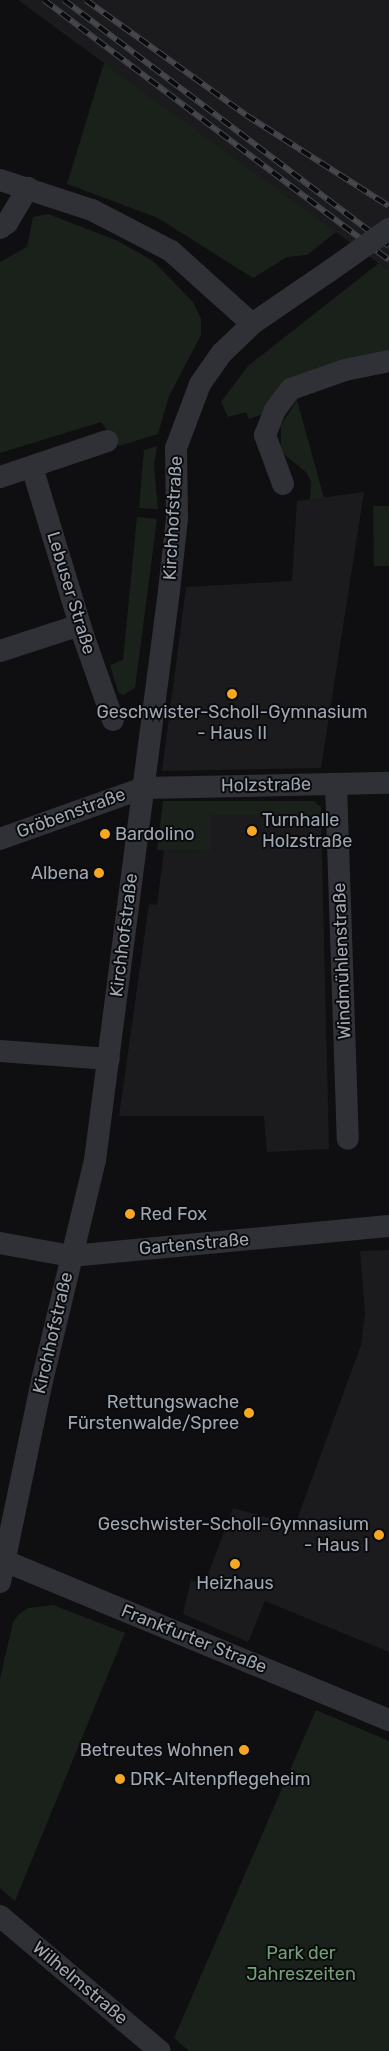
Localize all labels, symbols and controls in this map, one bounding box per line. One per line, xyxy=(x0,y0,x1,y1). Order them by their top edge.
street label: Kirchhofstraße xyxy=(159,455,187,581)
street label: Lebuser Straße xyxy=(42,529,100,657)
marker: Geschwister-Scholl-Gymnasium - Haus II xyxy=(226,688,238,700)
place label: Geschwister-Scholl-Gymnasium - Haus II xyxy=(96,702,368,744)
street label: Holzstraße xyxy=(221,773,311,797)
street label: Gröbenstraße xyxy=(14,783,128,843)
place label: Turnhalle Holzstraße xyxy=(262,810,352,852)
place label: Bardolino xyxy=(115,823,195,845)
marker: Turnhalle Holzstraße xyxy=(246,825,258,837)
marker: Bardolino xyxy=(99,828,111,840)
place label: Albena xyxy=(31,862,89,884)
marker: Albena xyxy=(93,867,105,879)
street label: Kirchhofstraße xyxy=(106,872,142,998)
street label: Windmühlenstraße xyxy=(328,882,356,1040)
place label: Red Fox xyxy=(140,1203,207,1225)
marker: Red Fox xyxy=(124,1208,136,1220)
street label: Gartenstraße xyxy=(138,1228,250,1260)
street label: Kirchhofstraße xyxy=(28,1270,78,1396)
place label: Rettungswache Fürstenwalde/Spree xyxy=(68,1392,239,1435)
marker: Rettungswache Fürstenwalde/Spree xyxy=(243,1407,255,1419)
place label: Geschwister-Scholl-Gymnasium - Haus I xyxy=(98,1514,369,1556)
marker: Geschwister-Scholl-Gymnasium - Haus I xyxy=(373,1529,385,1541)
marker: Heizhaus xyxy=(229,1558,241,1570)
place label: Heizhaus xyxy=(196,1572,274,1594)
street label: Frankfurter Straße xyxy=(118,1600,270,1678)
place label: Betreutes Wohnen xyxy=(79,1739,234,1761)
marker: Betreutes Wohnen xyxy=(238,1744,250,1756)
place label: DRK-Altenpflegeheim xyxy=(130,1768,310,1790)
marker: DRK-Altenpflegeheim xyxy=(114,1773,126,1785)
street label: Wilhelmstraße xyxy=(28,1937,132,2029)
park label: Park der Jahreszeiten xyxy=(246,1943,356,1986)

